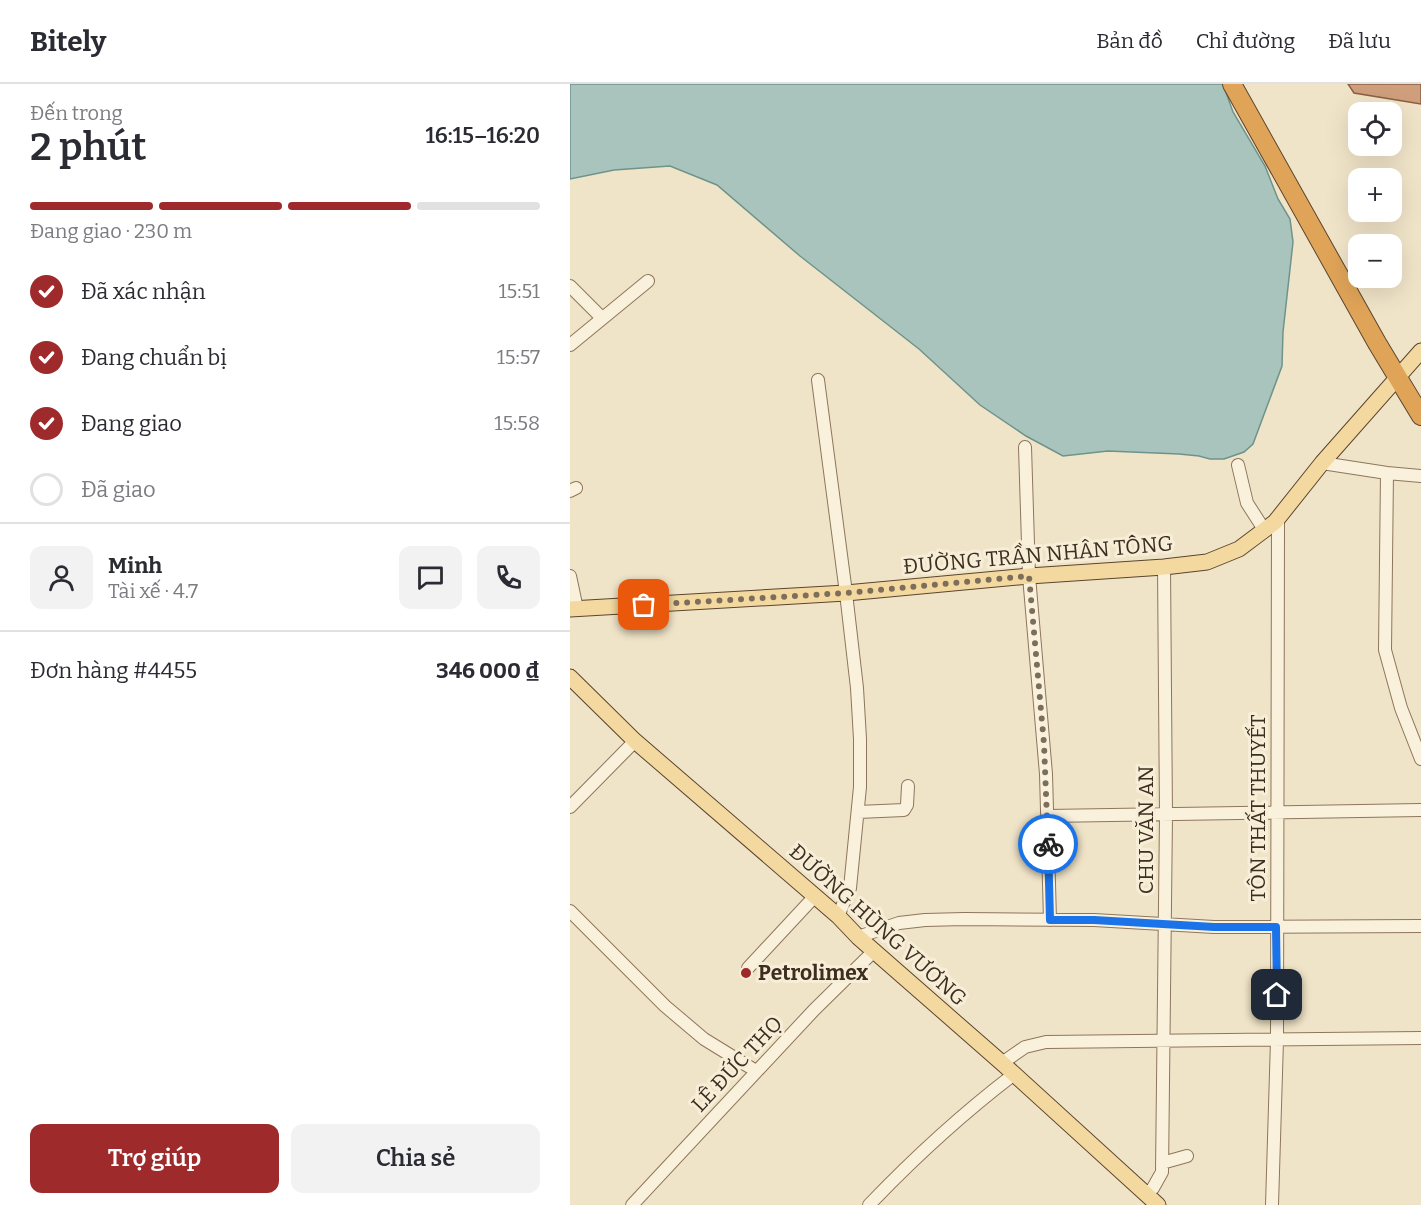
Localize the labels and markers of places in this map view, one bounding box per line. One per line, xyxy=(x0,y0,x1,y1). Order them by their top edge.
pin xyxy=(618,579,669,630)
place label: Petrolimex xyxy=(758,960,868,986)
marker: Petrolimex xyxy=(739,966,753,980)
pin xyxy=(1251,969,1302,1020)

